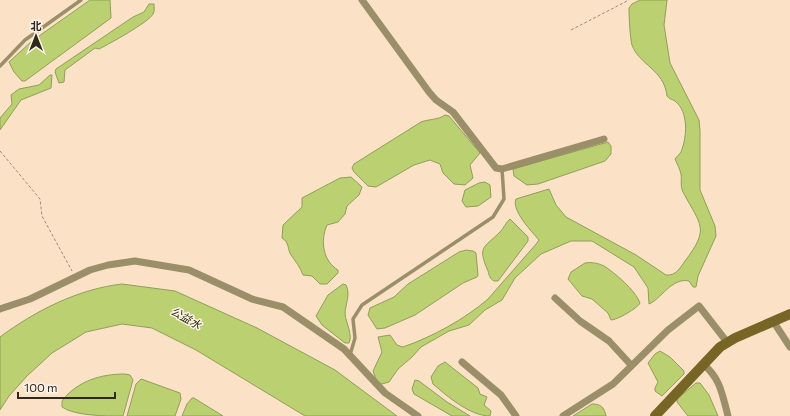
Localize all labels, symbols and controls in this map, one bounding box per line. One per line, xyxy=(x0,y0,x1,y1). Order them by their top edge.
north arrow xyxy=(16,16,56,56)
text: 北 xyxy=(31,19,42,32)
water label: 公益水 xyxy=(169,304,205,332)
scale bar xyxy=(18,374,115,400)
text: 100 m xyxy=(24,380,58,394)

